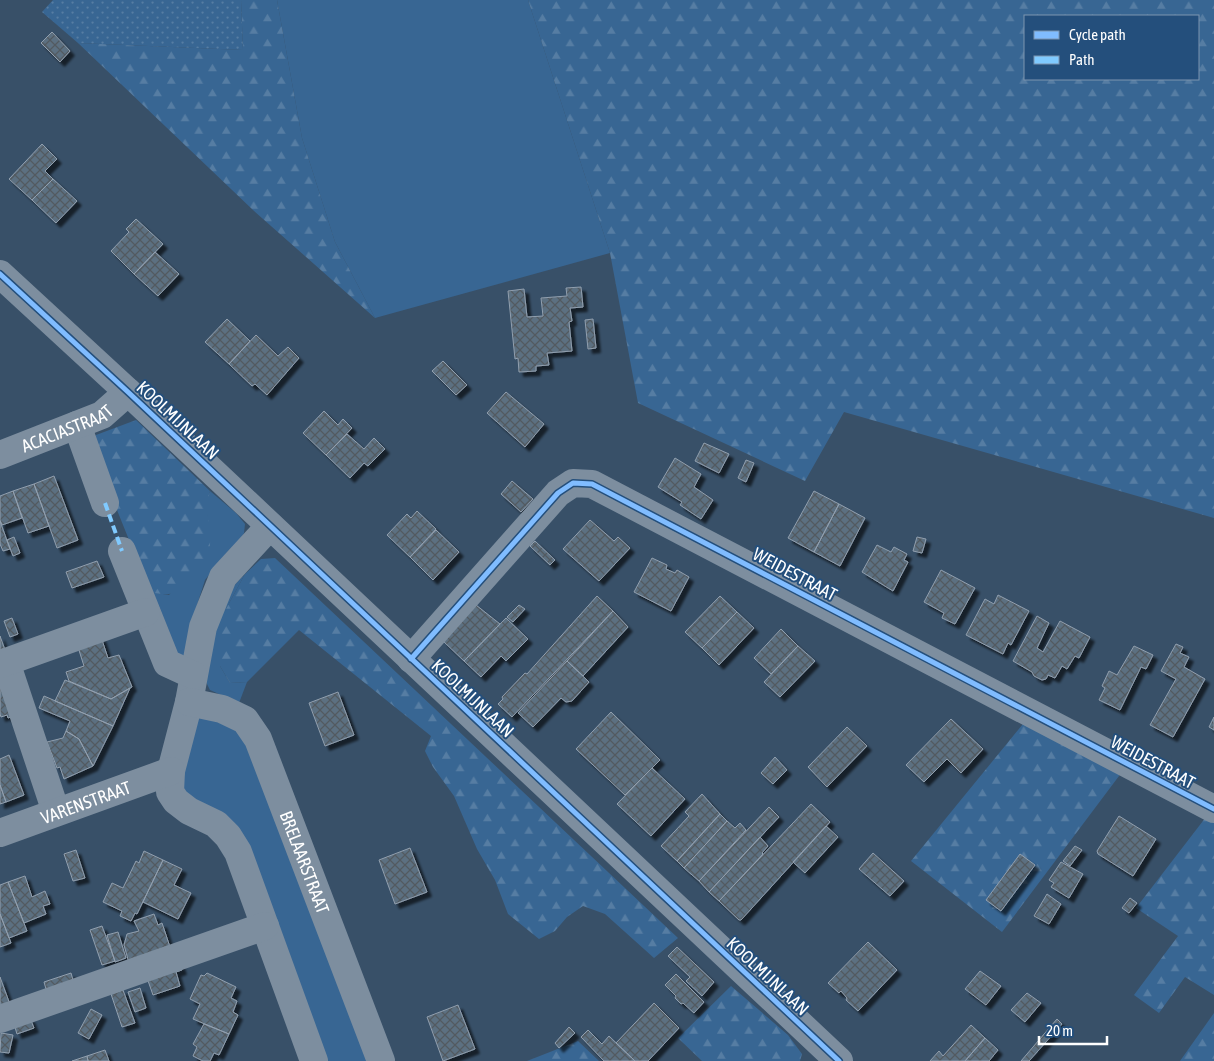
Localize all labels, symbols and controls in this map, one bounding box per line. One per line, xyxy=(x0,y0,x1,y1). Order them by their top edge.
legend xyxy=(1024,15,1199,80)
text: Cycle path xyxy=(1069,26,1126,43)
text: Path xyxy=(1069,51,1095,68)
street label: KOOLMIJNLAAN xyxy=(133,377,223,463)
street label: ACACIASTRAAT xyxy=(18,400,117,456)
street label: WEIDESTRAAT xyxy=(749,543,841,605)
street label: KOOLMIJNLAAN xyxy=(428,655,518,741)
street label: WEIDESTRAAT xyxy=(1107,731,1199,793)
street label: VARENSTRAAT xyxy=(38,776,133,828)
street label: BRELAARSTRAAT xyxy=(276,808,334,916)
street label: KOOLMIJNLAAN xyxy=(723,933,813,1019)
scale bar xyxy=(1039,1014,1106,1046)
text: 20 m xyxy=(1046,1022,1073,1039)

